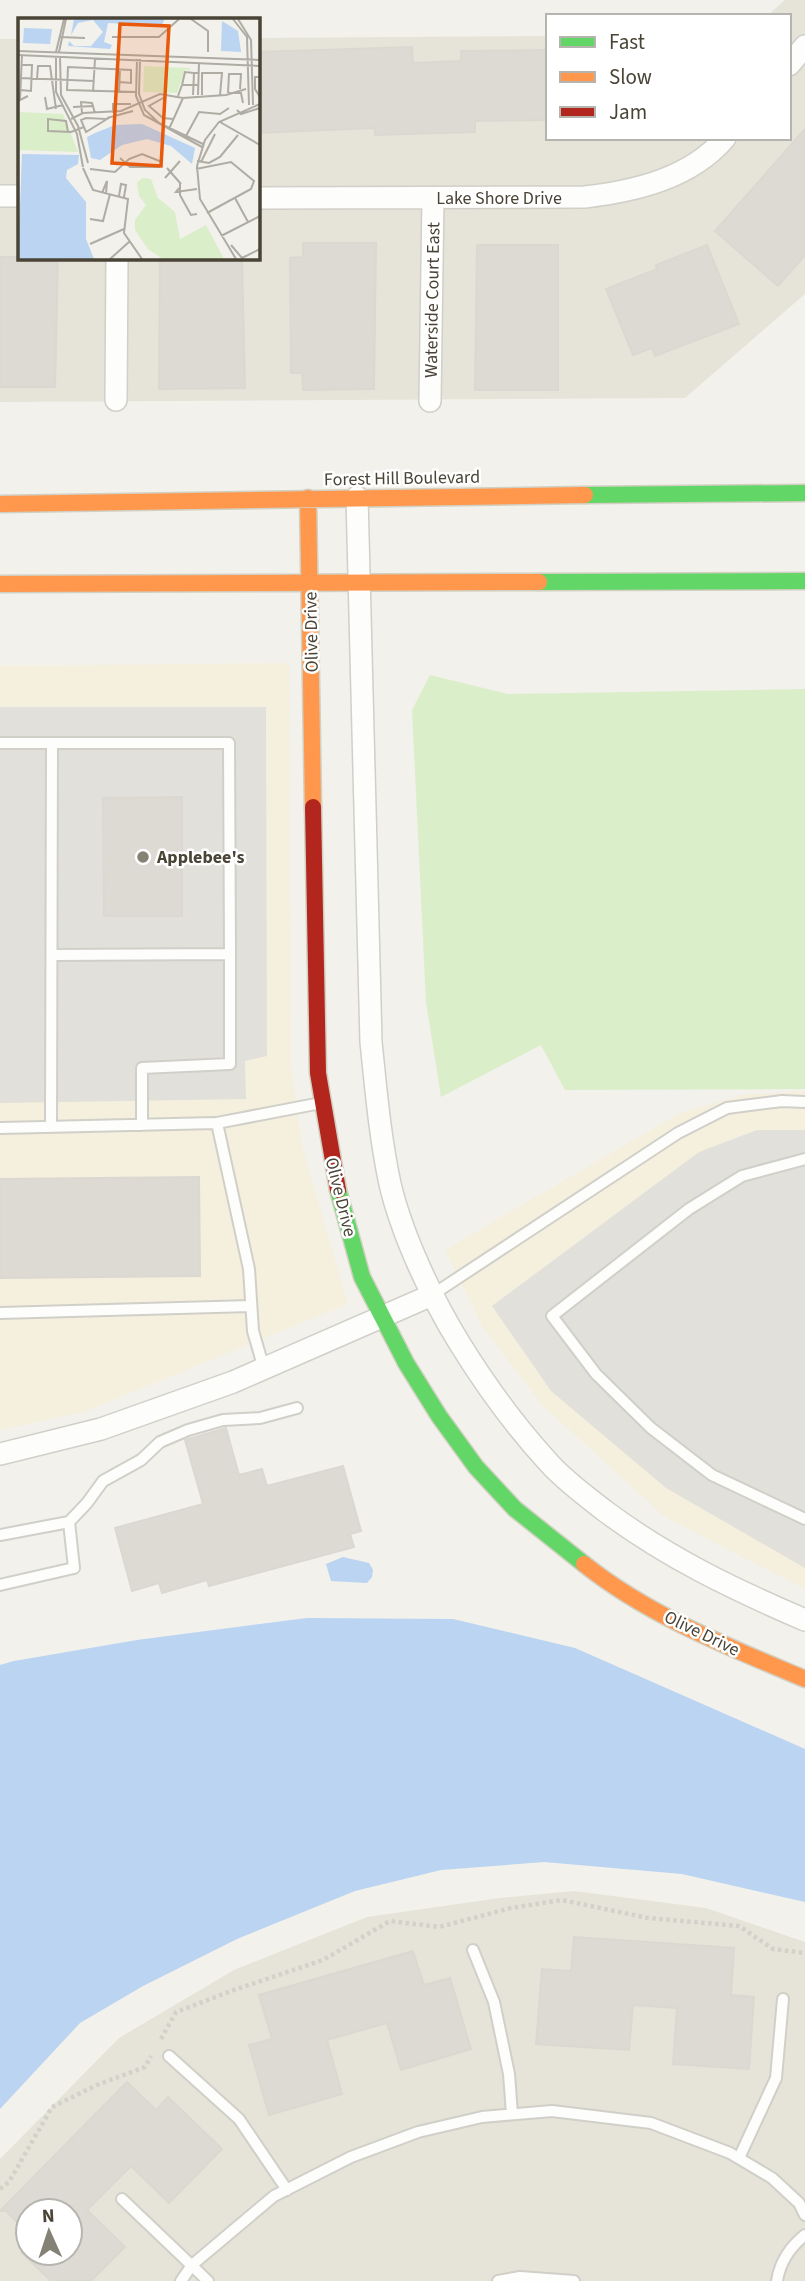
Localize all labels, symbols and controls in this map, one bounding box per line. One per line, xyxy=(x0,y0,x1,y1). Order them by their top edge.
legend xyxy=(546,14,791,140)
inset map xyxy=(18,18,259,259)
text: Fast xyxy=(609,27,645,57)
text: Slow xyxy=(609,62,652,92)
text: Jam xyxy=(609,97,647,127)
street label: Lake Shore Drive xyxy=(436,186,562,211)
street label: Waterside Court East xyxy=(419,222,446,378)
street label: Forest Hill Boulevard xyxy=(324,465,480,492)
street label: Olive Drive xyxy=(298,591,325,673)
place label: Applebee's xyxy=(156,845,244,870)
marker: Applebee's xyxy=(135,849,151,865)
street label: Olive Drive xyxy=(319,1155,362,1239)
street label: Olive Drive xyxy=(660,1604,744,1662)
north arrow xyxy=(14,2197,84,2267)
text: N xyxy=(41,2203,55,2230)

